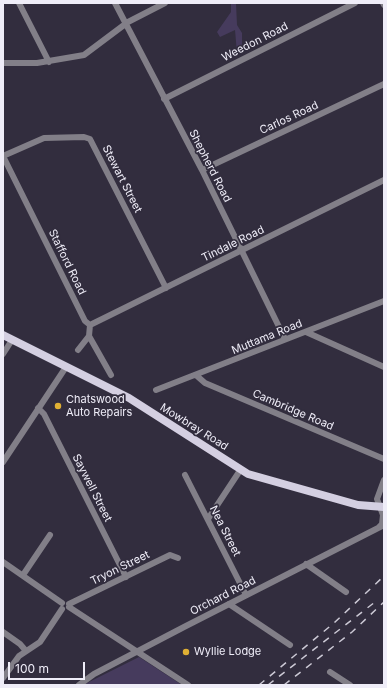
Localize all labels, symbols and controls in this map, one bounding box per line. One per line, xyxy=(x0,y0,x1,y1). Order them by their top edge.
street label: Weedon Road xyxy=(220,20,290,64)
street label: Carlos Road xyxy=(258,99,320,137)
street label: Shepherd Road xyxy=(186,127,234,205)
street label: Stewart Street xyxy=(99,143,145,215)
street label: Tindale Road xyxy=(200,223,266,265)
street label: Stafford Road xyxy=(45,227,89,297)
street label: Muttama Road xyxy=(230,317,304,357)
street label: Cambridge Road xyxy=(250,387,336,433)
place label: Chatswood Auto Repairs xyxy=(66,393,132,419)
marker: Chatswood Auto Repairs xyxy=(53,401,63,411)
street label: Mowbray Road xyxy=(157,401,231,453)
street label: Saywell Street xyxy=(69,452,115,524)
street label: Nea Street xyxy=(207,503,243,559)
street label: Tryon Street xyxy=(88,548,152,588)
street label: Orchard Road xyxy=(188,574,258,618)
place label: Wyllie Lodge xyxy=(194,645,261,659)
marker: Wyllie Lodge xyxy=(181,647,191,657)
scale bar xyxy=(10,654,87,680)
text: 100 m xyxy=(15,661,49,676)

